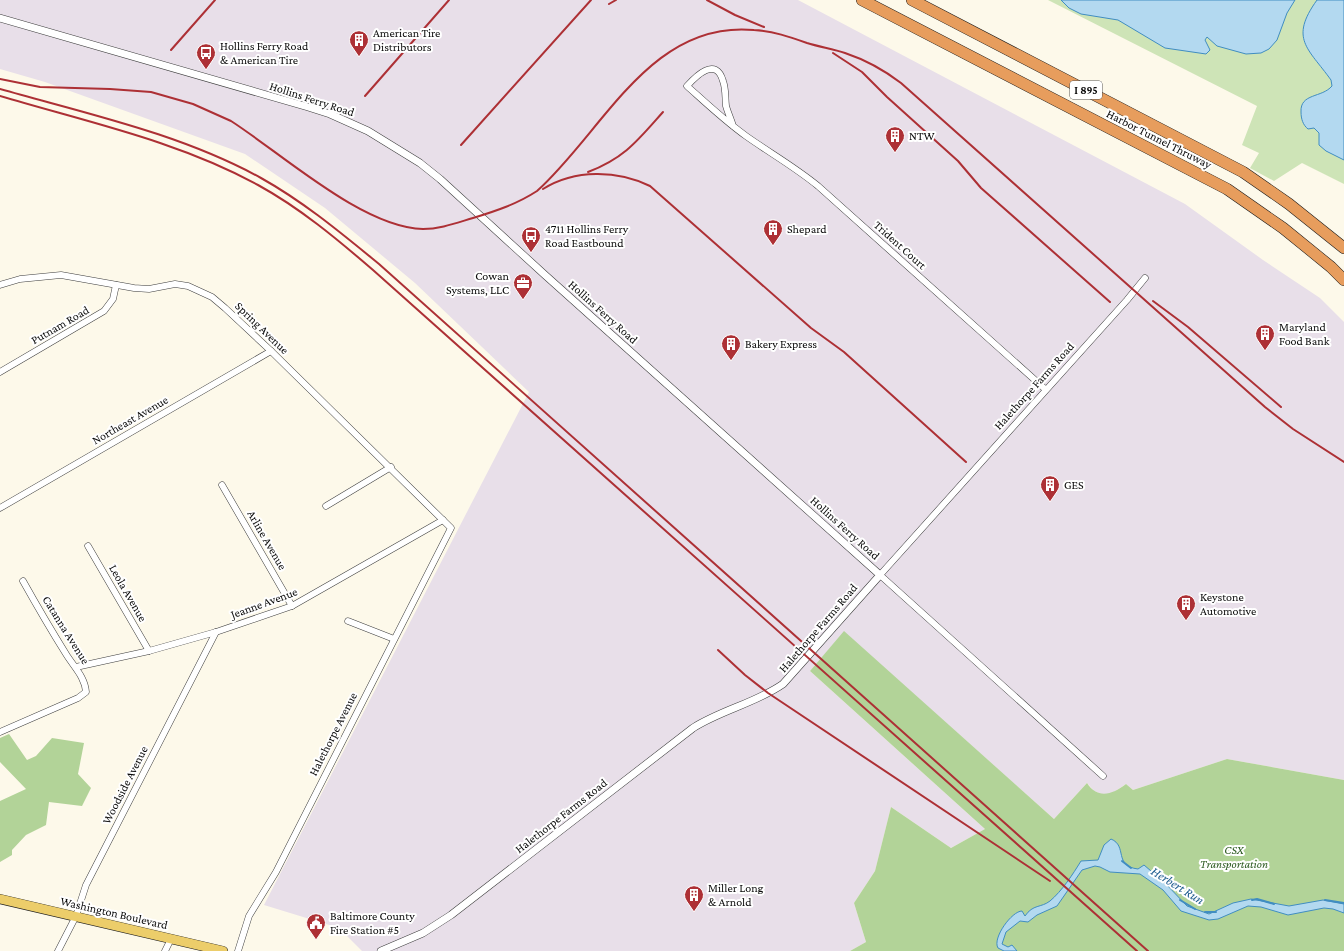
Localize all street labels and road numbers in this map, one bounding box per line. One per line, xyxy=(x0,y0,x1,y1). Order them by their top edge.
street label: Hollins Ferry Road xyxy=(268,79,357,120)
road number: I 895 xyxy=(1070,81,1102,99)
street label: Harbor Tunnel Thruway xyxy=(1104,106,1214,172)
street label: Trident Court xyxy=(871,218,930,273)
street label: Hollins Ferry Road xyxy=(566,277,641,347)
street label: Spring Avenue xyxy=(232,299,292,357)
street label: Putnam Road xyxy=(29,302,92,347)
street label: Halethorpe Farms Road xyxy=(991,339,1077,433)
street label: Northeast Avenue xyxy=(89,393,171,447)
street label: Hollins Ferry Road xyxy=(808,493,883,563)
street label: Arline Avenue xyxy=(244,508,290,572)
street label: Leola Avenue xyxy=(106,562,150,624)
street label: Halethorpe Farms Road xyxy=(776,580,861,675)
street label: Jeanne Avenue xyxy=(228,584,299,622)
street label: Catanna Avenue xyxy=(39,593,93,667)
street label: Halethorpe Avenue xyxy=(306,690,360,778)
street label: Woodside Avenue xyxy=(99,744,151,826)
street label: Halethorpe Farms Road xyxy=(512,775,610,856)
street label: Washington Boulevard xyxy=(59,894,170,932)

